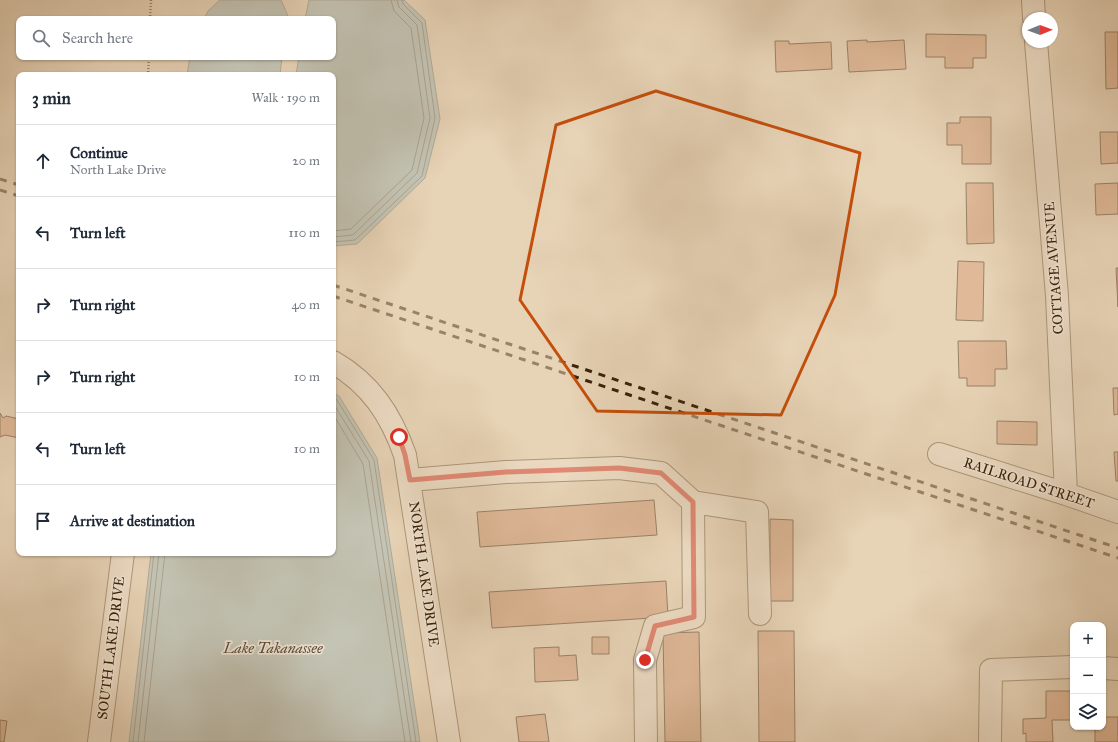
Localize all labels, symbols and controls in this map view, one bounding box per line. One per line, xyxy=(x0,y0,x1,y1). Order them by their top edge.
north arrow xyxy=(1022,12,1058,48)
search box xyxy=(16,16,336,60)
icon: search xyxy=(30,27,52,49)
text: Search here xyxy=(62,29,133,47)
text: 3 min xyxy=(32,88,71,109)
text: Walk · 190 m xyxy=(251,90,320,106)
text: Continue xyxy=(70,144,128,162)
icon: ahead xyxy=(32,150,54,172)
text: 20 m xyxy=(292,153,320,169)
text: North Lake Drive xyxy=(70,162,166,178)
street label: COTTAGE AVENUE xyxy=(1041,201,1067,335)
icon: left xyxy=(32,222,54,244)
text: Turn left xyxy=(70,224,126,242)
text: 110 m xyxy=(288,225,320,241)
icon: right xyxy=(32,294,54,316)
text: Turn right xyxy=(70,296,135,314)
text: 40 m xyxy=(291,297,320,313)
icon: right xyxy=(32,366,54,388)
text: Turn right xyxy=(70,368,135,386)
text: 10 m xyxy=(294,369,320,385)
route start xyxy=(390,428,408,446)
icon: left xyxy=(32,438,54,460)
text: Turn left xyxy=(70,440,126,458)
text: 10 m xyxy=(294,441,320,457)
street label: RAILROAD STREET xyxy=(962,454,1097,512)
street label: NORTH LAKE DRIVE xyxy=(405,500,443,648)
icon: arrive xyxy=(32,510,54,532)
text: Arrive at destination xyxy=(70,512,195,530)
street label: SOUTH LAKE DRIVE xyxy=(94,575,128,721)
map controls xyxy=(1070,622,1106,730)
button: + xyxy=(1070,622,1106,658)
water label: Lake Takanassee xyxy=(223,639,323,657)
route end xyxy=(636,651,654,669)
button: − xyxy=(1070,658,1106,694)
button: layers xyxy=(1070,694,1106,730)

